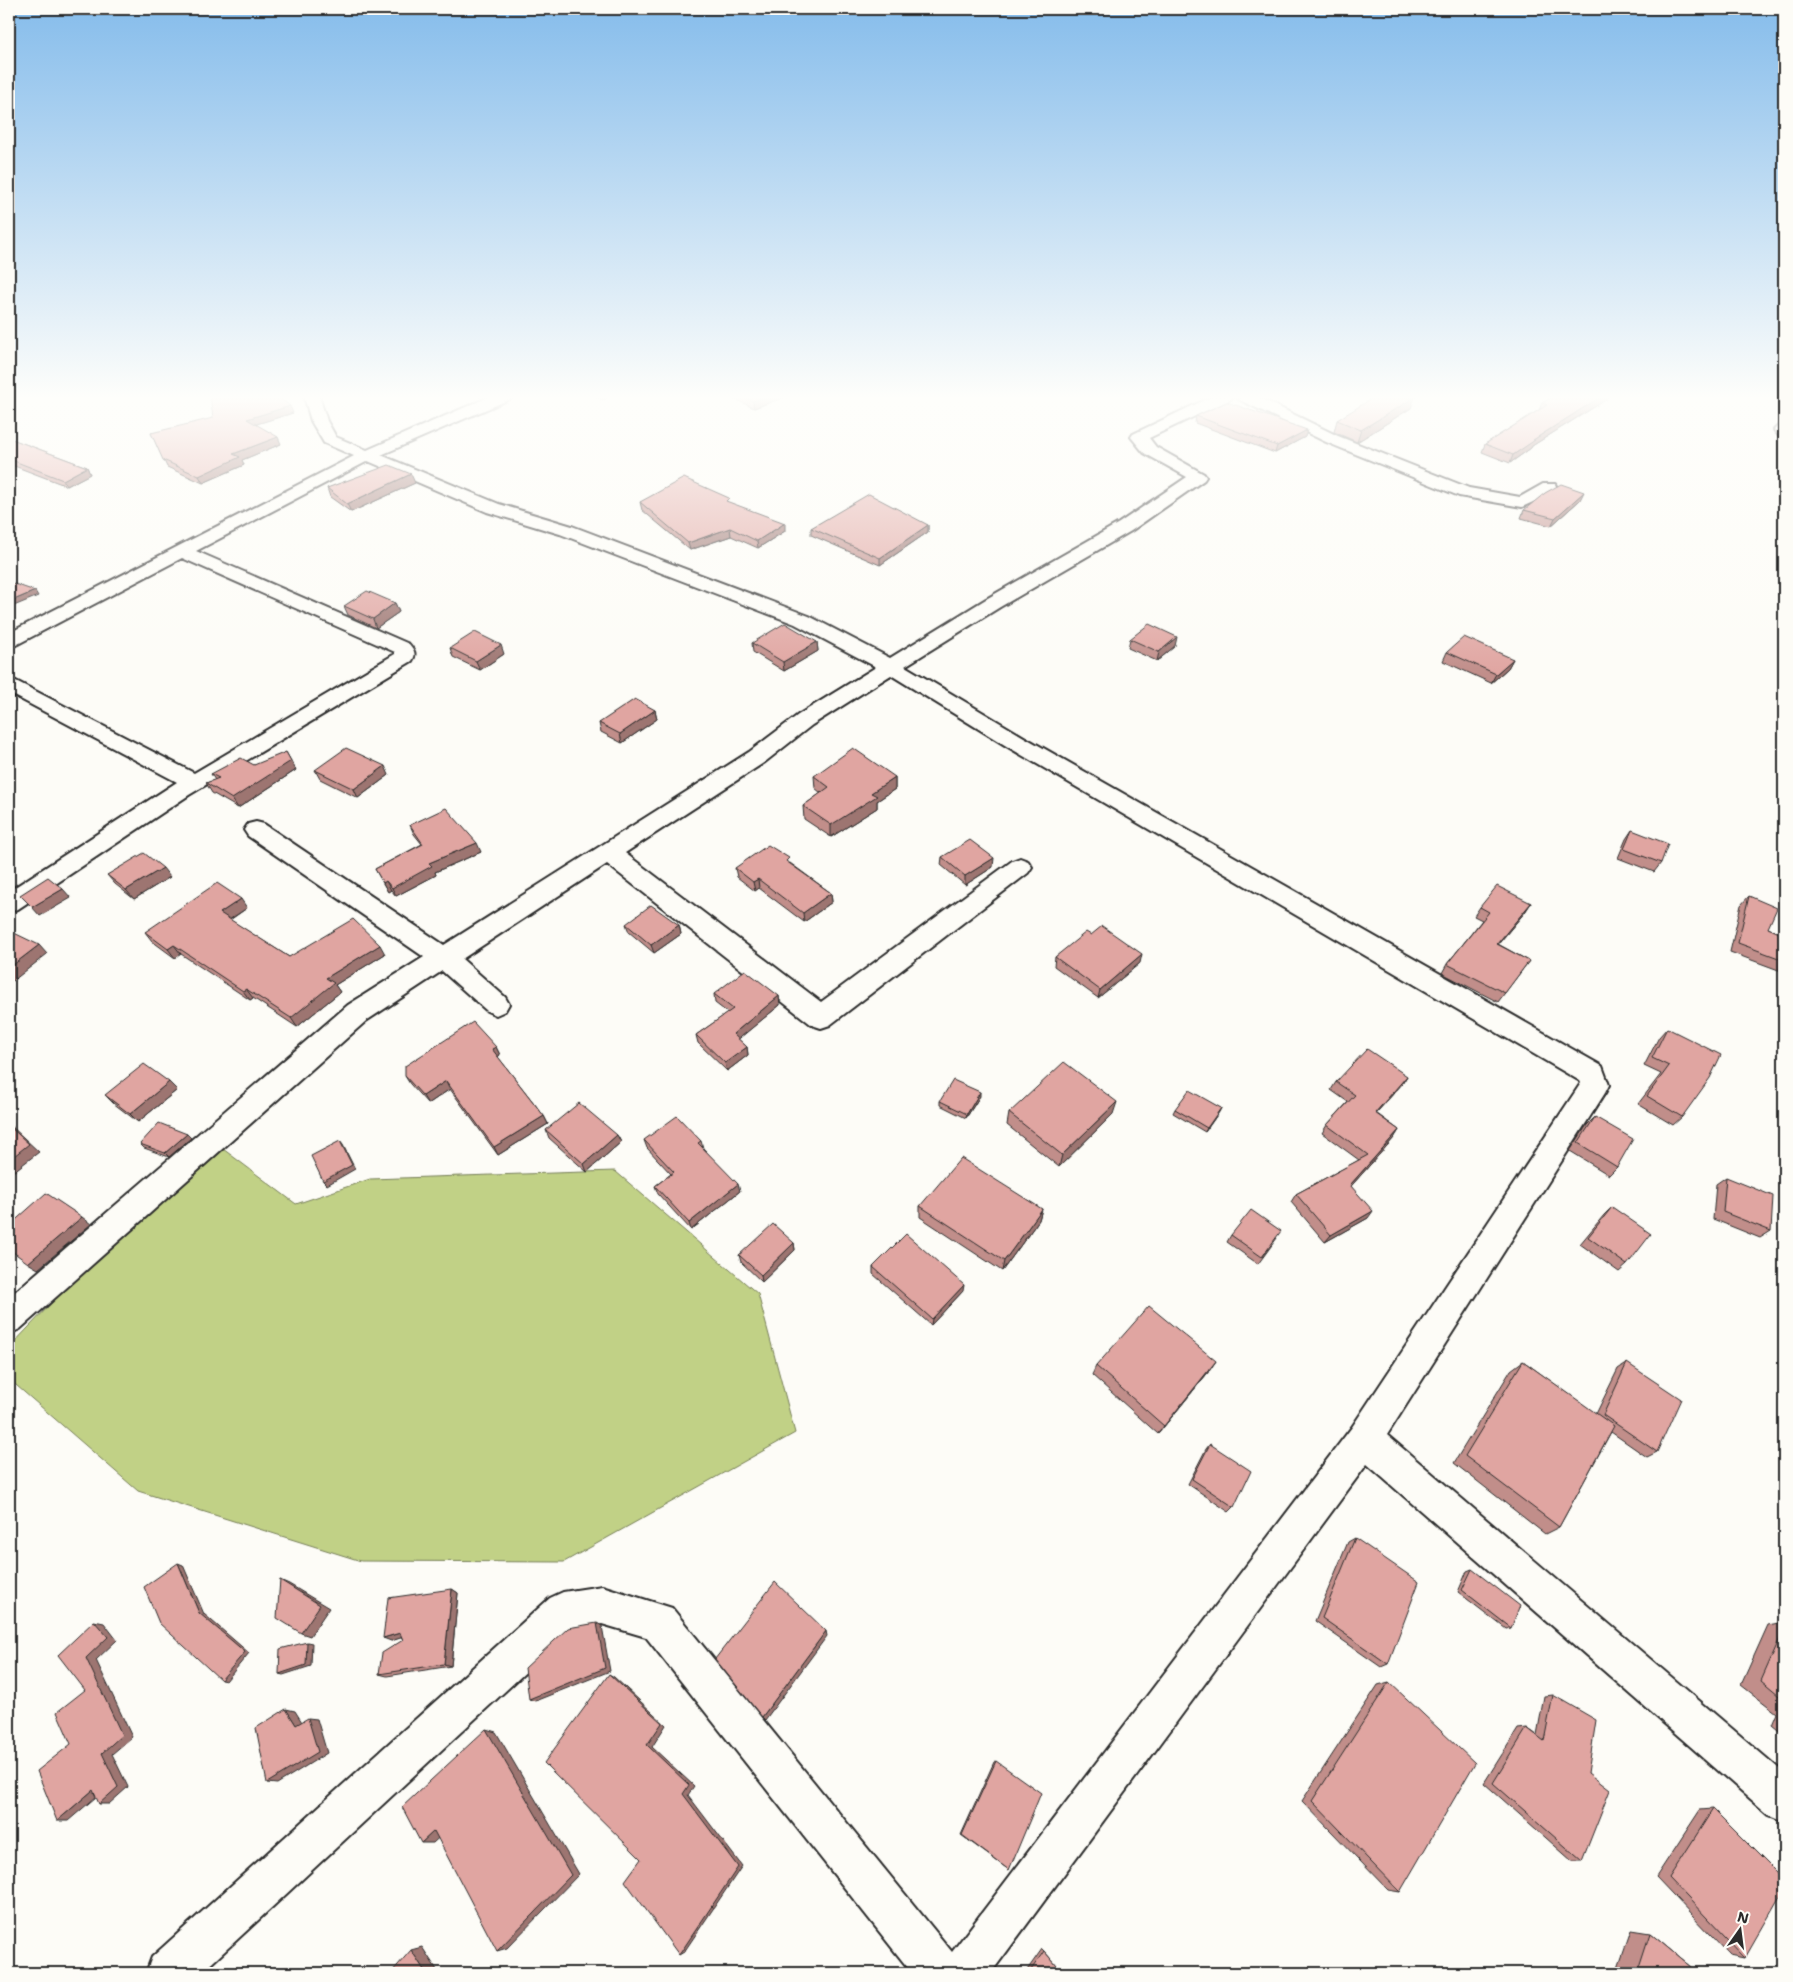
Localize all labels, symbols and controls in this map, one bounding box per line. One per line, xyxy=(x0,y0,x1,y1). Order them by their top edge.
north arrow xyxy=(1716,1904,1766,1954)
text: N xyxy=(1736,1907,1751,1927)

